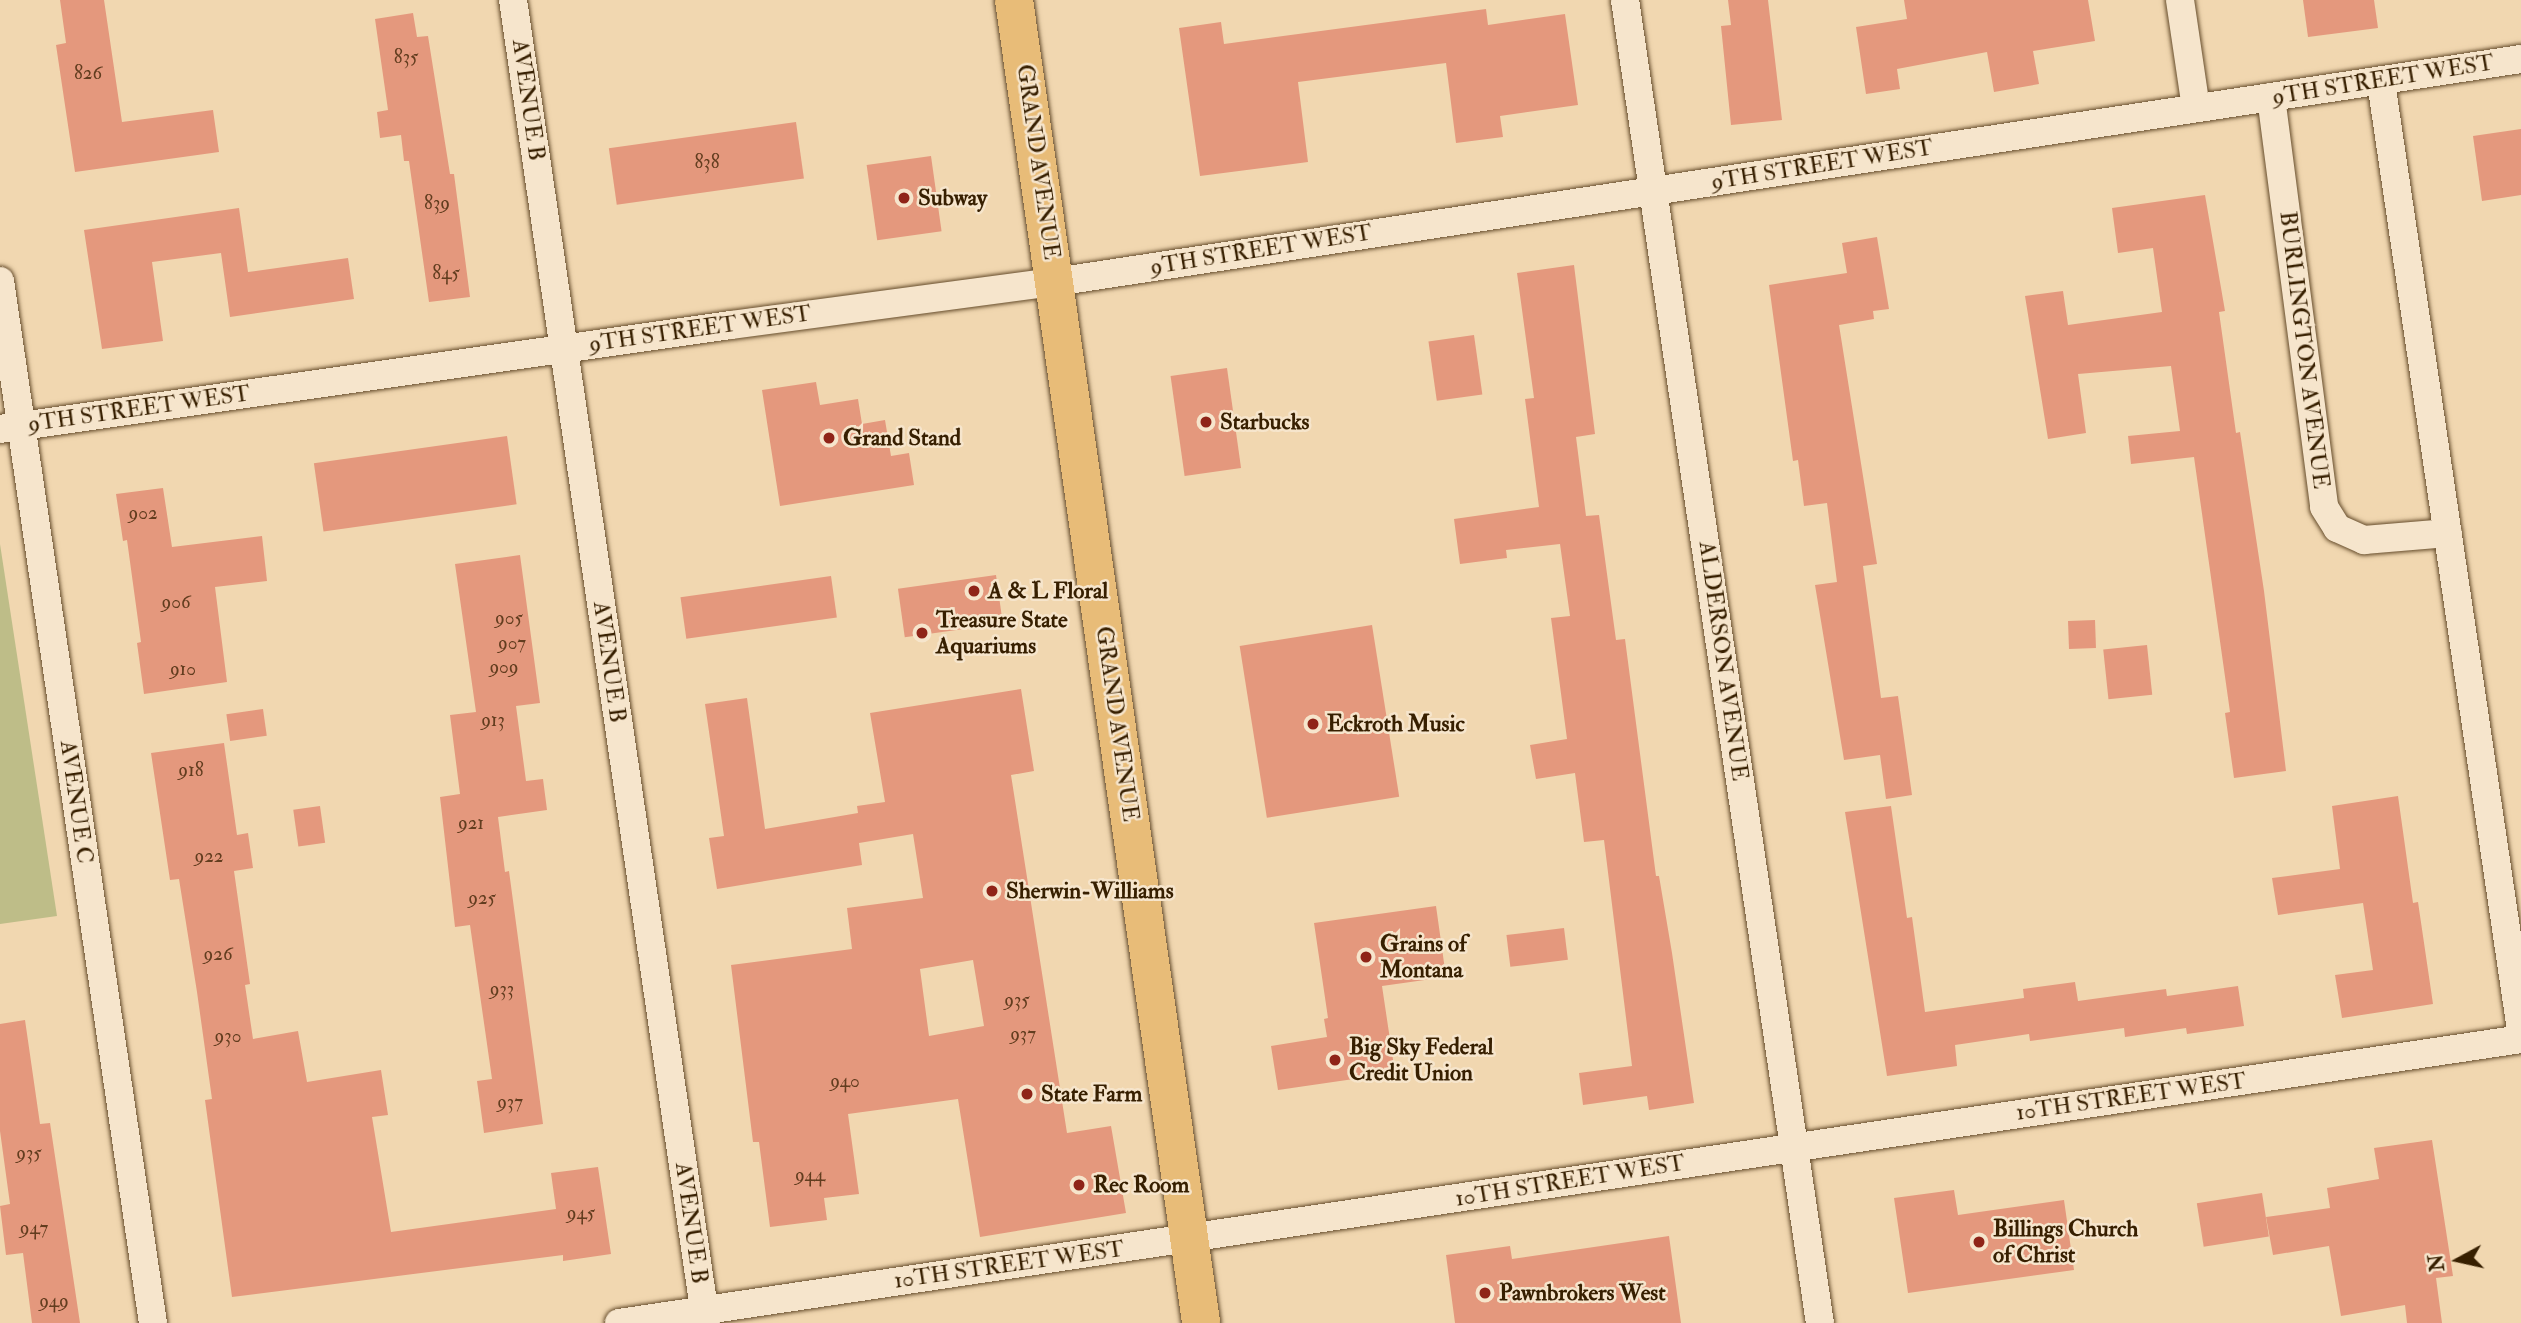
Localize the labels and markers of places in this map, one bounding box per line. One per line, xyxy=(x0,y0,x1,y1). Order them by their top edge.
place label: Subway xyxy=(918,184,987,212)
marker: Subway xyxy=(896,190,912,206)
place label: Starbucks xyxy=(1220,408,1309,436)
marker: Starbucks xyxy=(1198,414,1214,430)
place label: Grand Stand xyxy=(843,424,961,452)
marker: Grand Stand xyxy=(821,430,837,446)
place label: A & L Floral xyxy=(988,577,1108,605)
marker: A & L Floral xyxy=(966,583,982,599)
place label: Treasure State Aquariums xyxy=(936,606,1068,660)
marker: Treasure State Aquariums xyxy=(914,625,930,641)
place label: Eckroth Music xyxy=(1327,710,1465,738)
marker: Eckroth Music xyxy=(1305,716,1321,732)
place label: Sherwin-Williams xyxy=(1006,877,1174,905)
marker: Sherwin-Williams xyxy=(984,883,1000,899)
place label: Grains of Montana xyxy=(1380,930,1467,984)
marker: Grains of Montana xyxy=(1358,949,1374,965)
place label: Big Sky Federal Credit Union xyxy=(1349,1033,1493,1087)
marker: Big Sky Federal Credit Union xyxy=(1327,1052,1343,1068)
place label: State Farm xyxy=(1041,1080,1142,1108)
marker: State Farm xyxy=(1019,1086,1035,1102)
place label: Rec Room xyxy=(1093,1171,1189,1199)
marker: Rec Room xyxy=(1071,1177,1087,1193)
place label: Billings Church of Christ xyxy=(1993,1215,2138,1269)
marker: Billings Church of Christ xyxy=(1971,1234,1987,1250)
place label: Pawnbrokers West xyxy=(1499,1279,1666,1307)
marker: Pawnbrokers West xyxy=(1477,1285,1493,1301)

